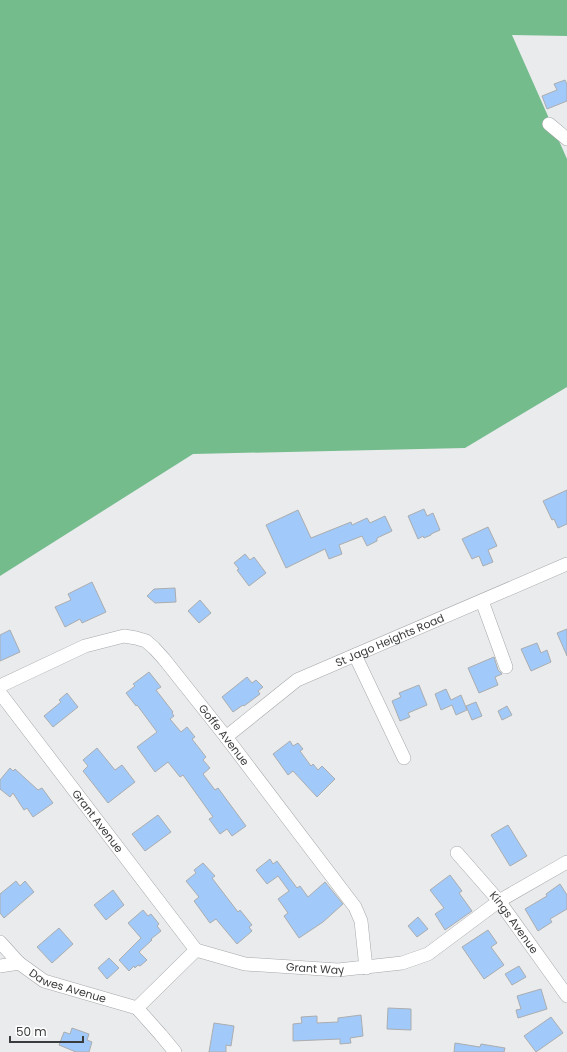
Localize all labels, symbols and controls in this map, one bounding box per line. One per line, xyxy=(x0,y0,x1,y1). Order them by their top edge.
street label: St Jago Heights Road xyxy=(333,610,447,671)
street label: Goffe Avenue xyxy=(195,701,253,769)
street label: Grant Avenue xyxy=(68,786,127,856)
street label: Kings Avenue xyxy=(486,888,542,957)
street label: Grant Way xyxy=(285,959,346,978)
street label: Dawes Avenue xyxy=(26,965,108,1007)
scale bar xyxy=(10,1018,83,1044)
text: 50 m xyxy=(16,1023,47,1040)

